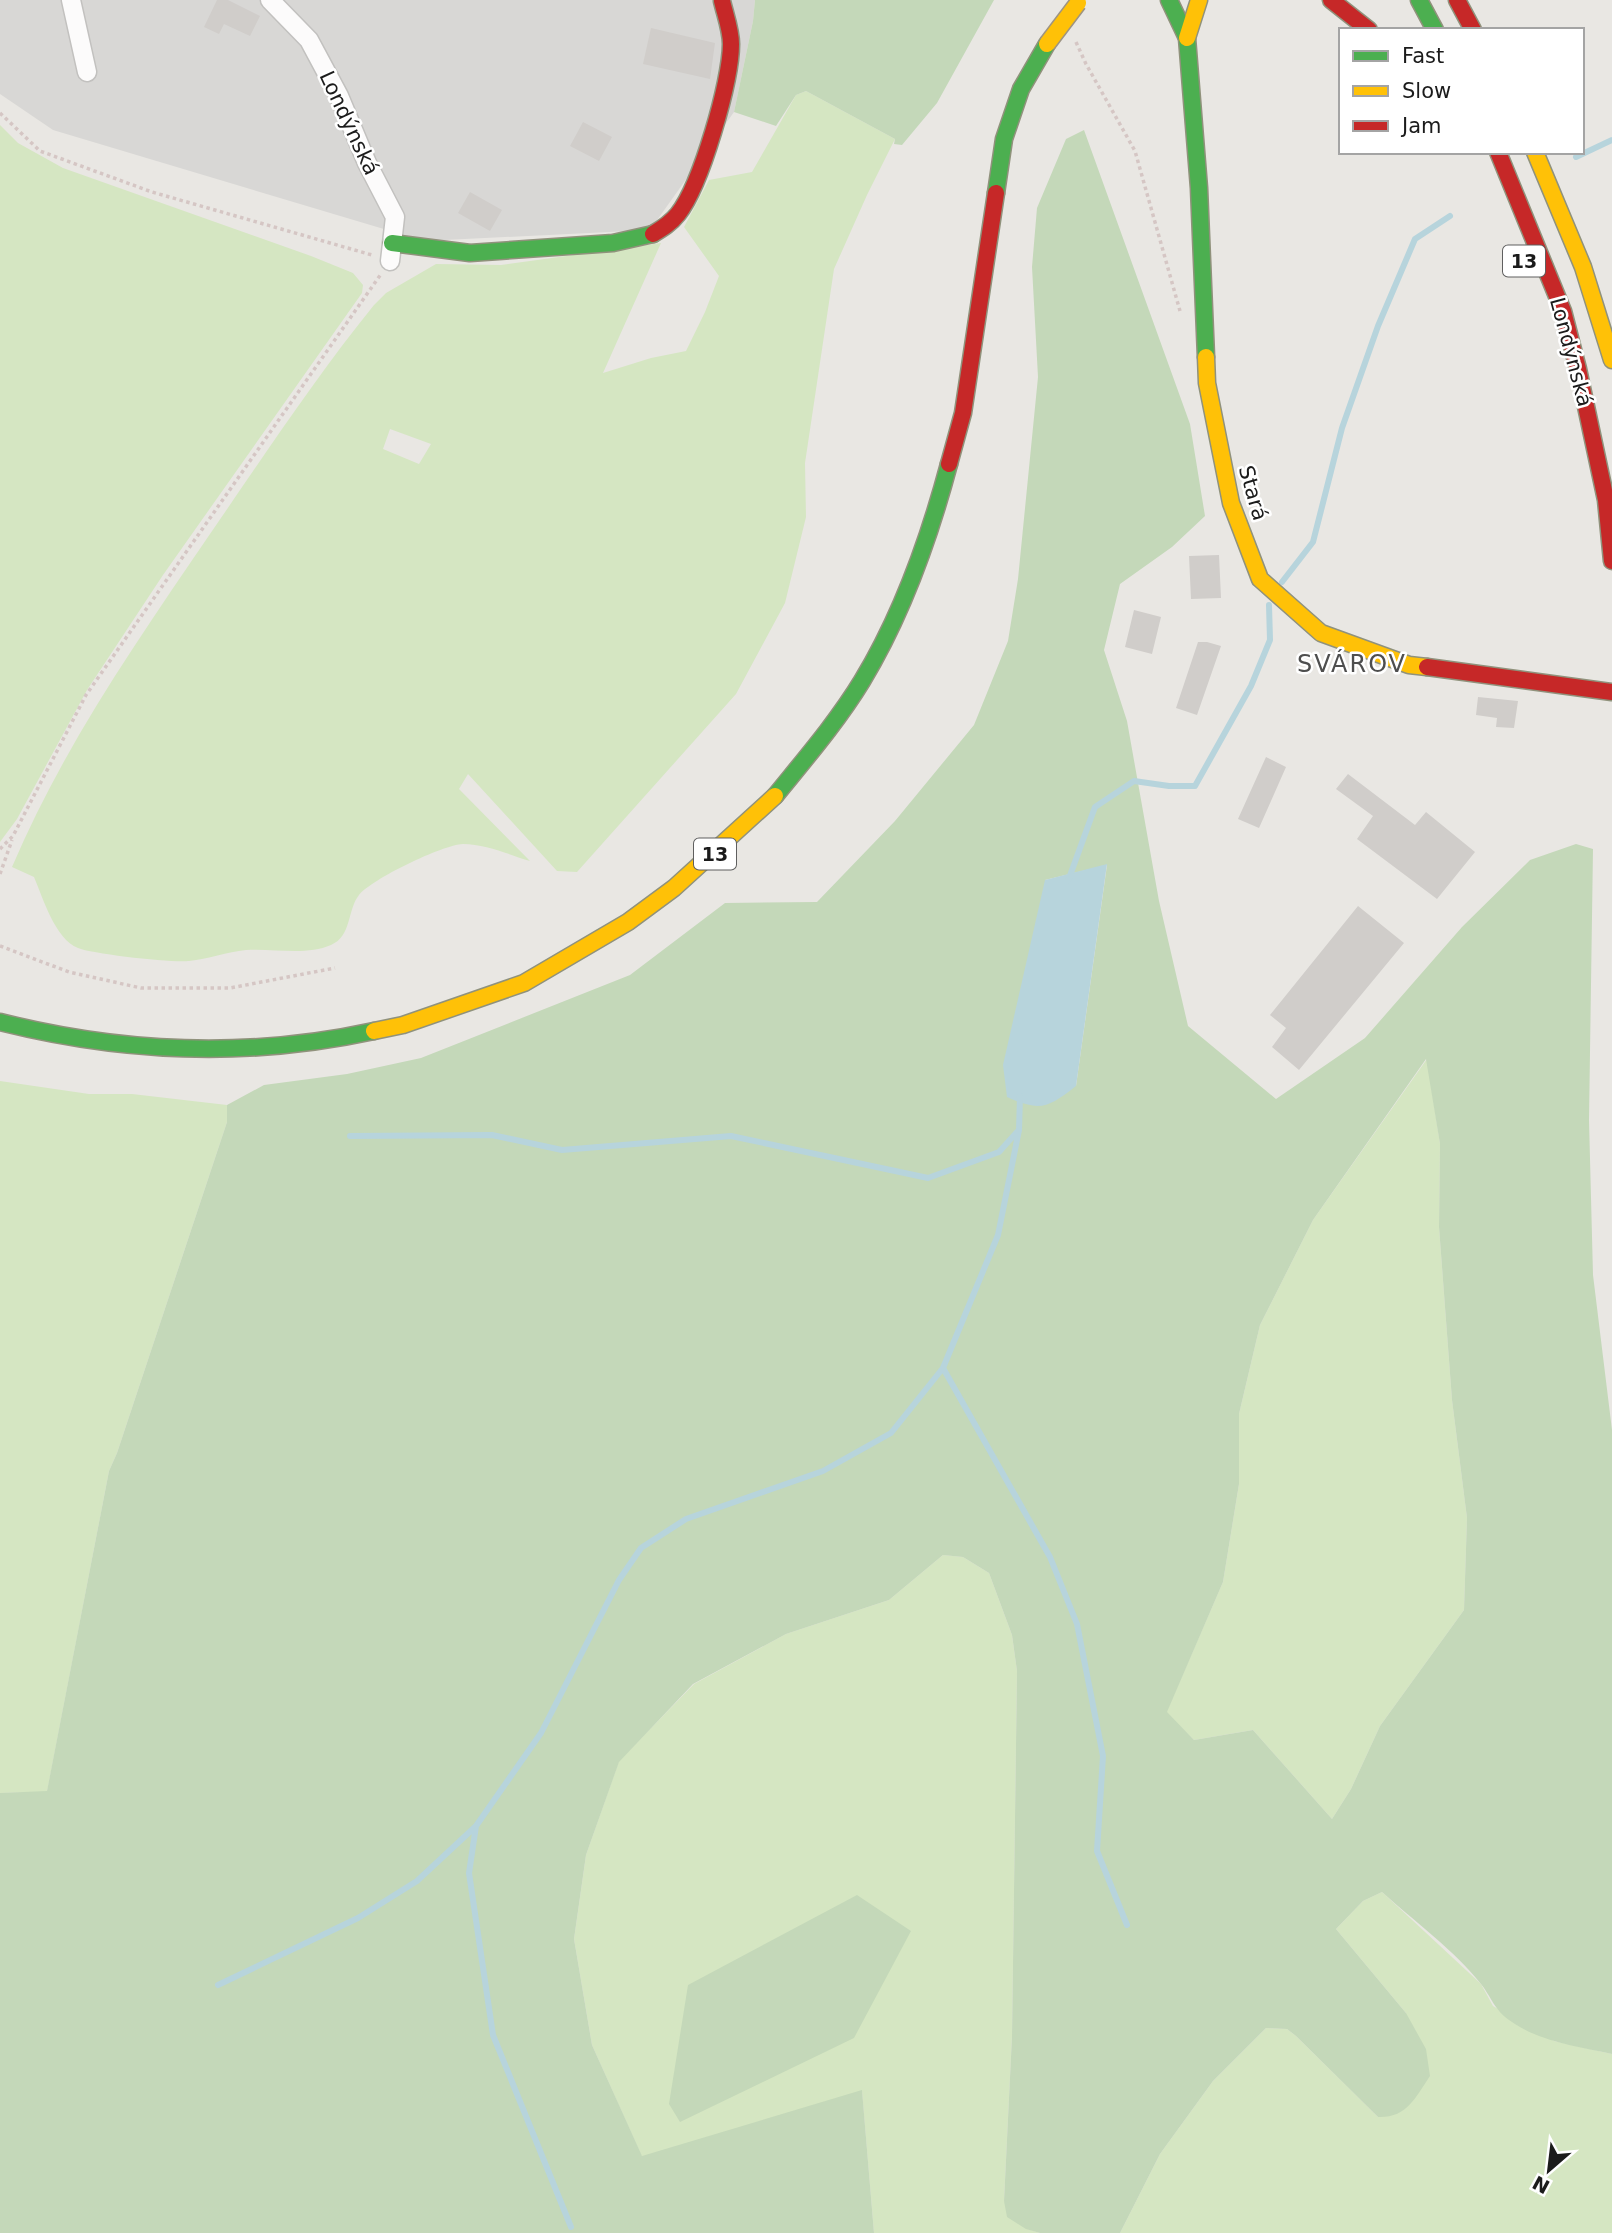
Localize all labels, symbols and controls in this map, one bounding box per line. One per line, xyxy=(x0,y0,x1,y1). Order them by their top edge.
legend xyxy=(1339,28,1584,154)
text: Fast xyxy=(1402,44,1444,68)
street label: Londýnská xyxy=(314,67,384,179)
text: Slow xyxy=(1402,79,1451,103)
text: Jam xyxy=(1400,114,1442,138)
road number: 13 xyxy=(1503,246,1545,276)
street label: Londýnská xyxy=(1545,295,1597,409)
street label: Stará xyxy=(1234,463,1272,523)
district label: SVÁROV xyxy=(1297,649,1407,678)
road number: 13 xyxy=(694,838,736,870)
north arrow xyxy=(1514,2135,1584,2205)
text: N xyxy=(1529,2172,1553,2198)

